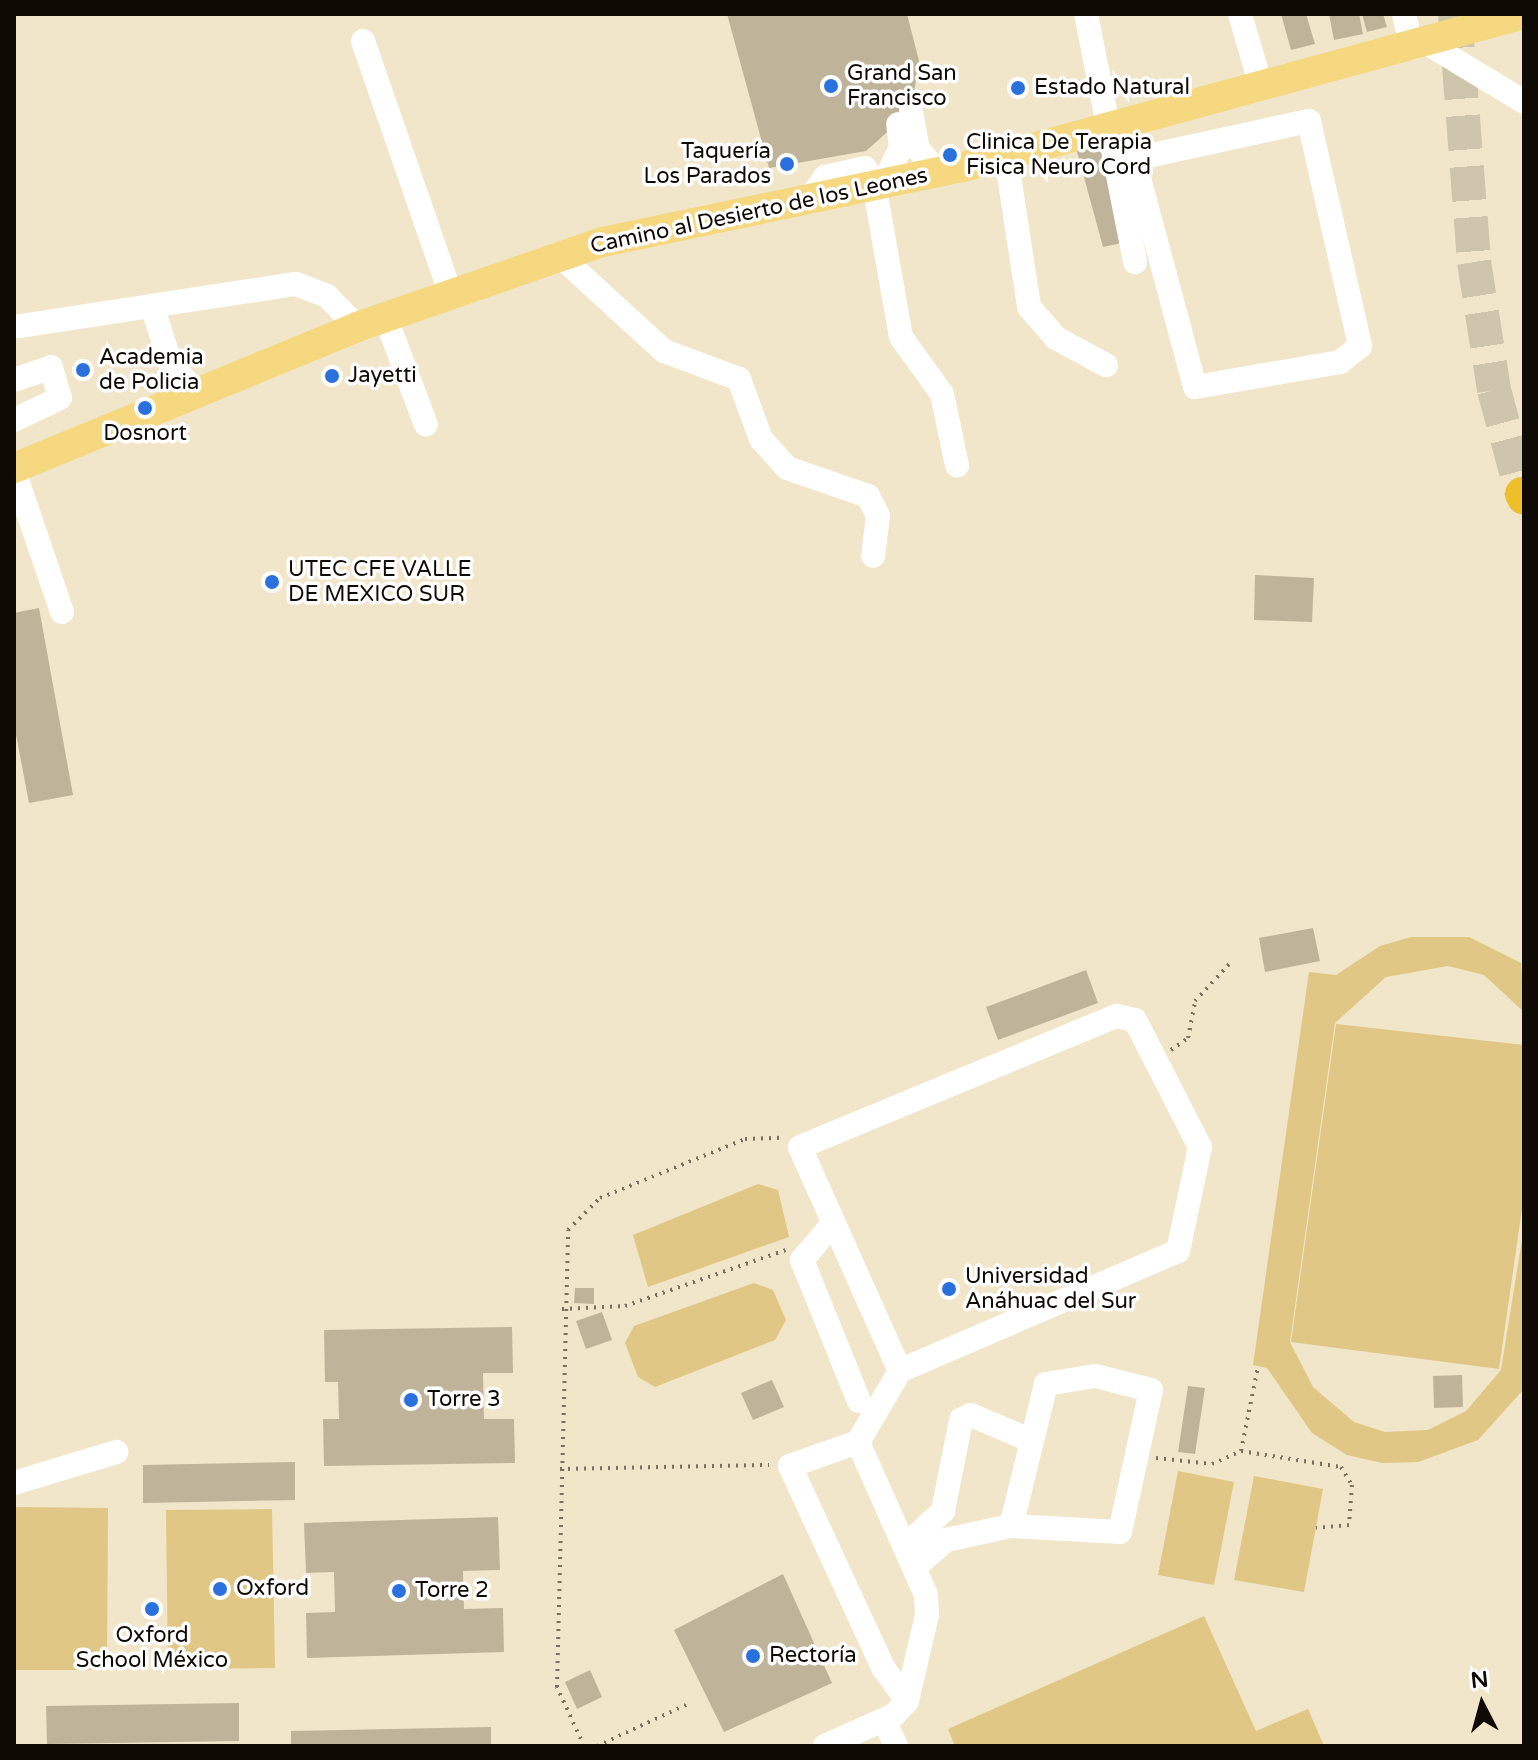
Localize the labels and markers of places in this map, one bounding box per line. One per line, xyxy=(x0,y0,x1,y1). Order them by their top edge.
place label: Grand San Francisco xyxy=(847,60,957,112)
place label: Estado Natural xyxy=(1034,75,1190,101)
marker: Grand San Francisco xyxy=(822,77,840,95)
marker: Estado Natural xyxy=(1009,79,1027,97)
place label: Clinica De Terapia Fisica Neuro Cord xyxy=(966,129,1152,180)
place label: Taquería Los Parados xyxy=(643,138,771,190)
marker: Clinica De Terapia Fisica Neuro Cord xyxy=(941,146,959,164)
marker: Taquería Los Parados xyxy=(778,155,796,173)
place label: Academia de Policia xyxy=(99,344,204,396)
marker: Academia de Policia xyxy=(74,361,92,379)
place label: Jayetti xyxy=(348,363,417,389)
marker: Jayetti xyxy=(323,367,341,385)
marker: Dosnort xyxy=(136,399,154,417)
place label: Dosnort xyxy=(103,421,187,447)
place label: UTEC CFE VALLE DE MEXICO SUR xyxy=(288,556,471,608)
marker: UTEC CFE VALLE DE MEXICO SUR xyxy=(263,573,281,591)
place label: Universidad Anáhuac del Sur xyxy=(965,1263,1136,1314)
marker: Universidad Anáhuac del Sur xyxy=(940,1280,958,1298)
place label: Torre 3 xyxy=(427,1387,501,1413)
marker: Torre 3 xyxy=(402,1391,420,1409)
place label: Oxford xyxy=(236,1576,309,1602)
place label: Torre 2 xyxy=(415,1578,489,1604)
marker: Oxford xyxy=(211,1580,229,1598)
marker: Torre 2 xyxy=(390,1582,408,1600)
marker: Oxford School México xyxy=(143,1600,161,1618)
place label: Oxford School México xyxy=(76,1622,228,1674)
place label: Rectoría xyxy=(769,1643,857,1669)
marker: Rectoría xyxy=(744,1647,762,1665)

